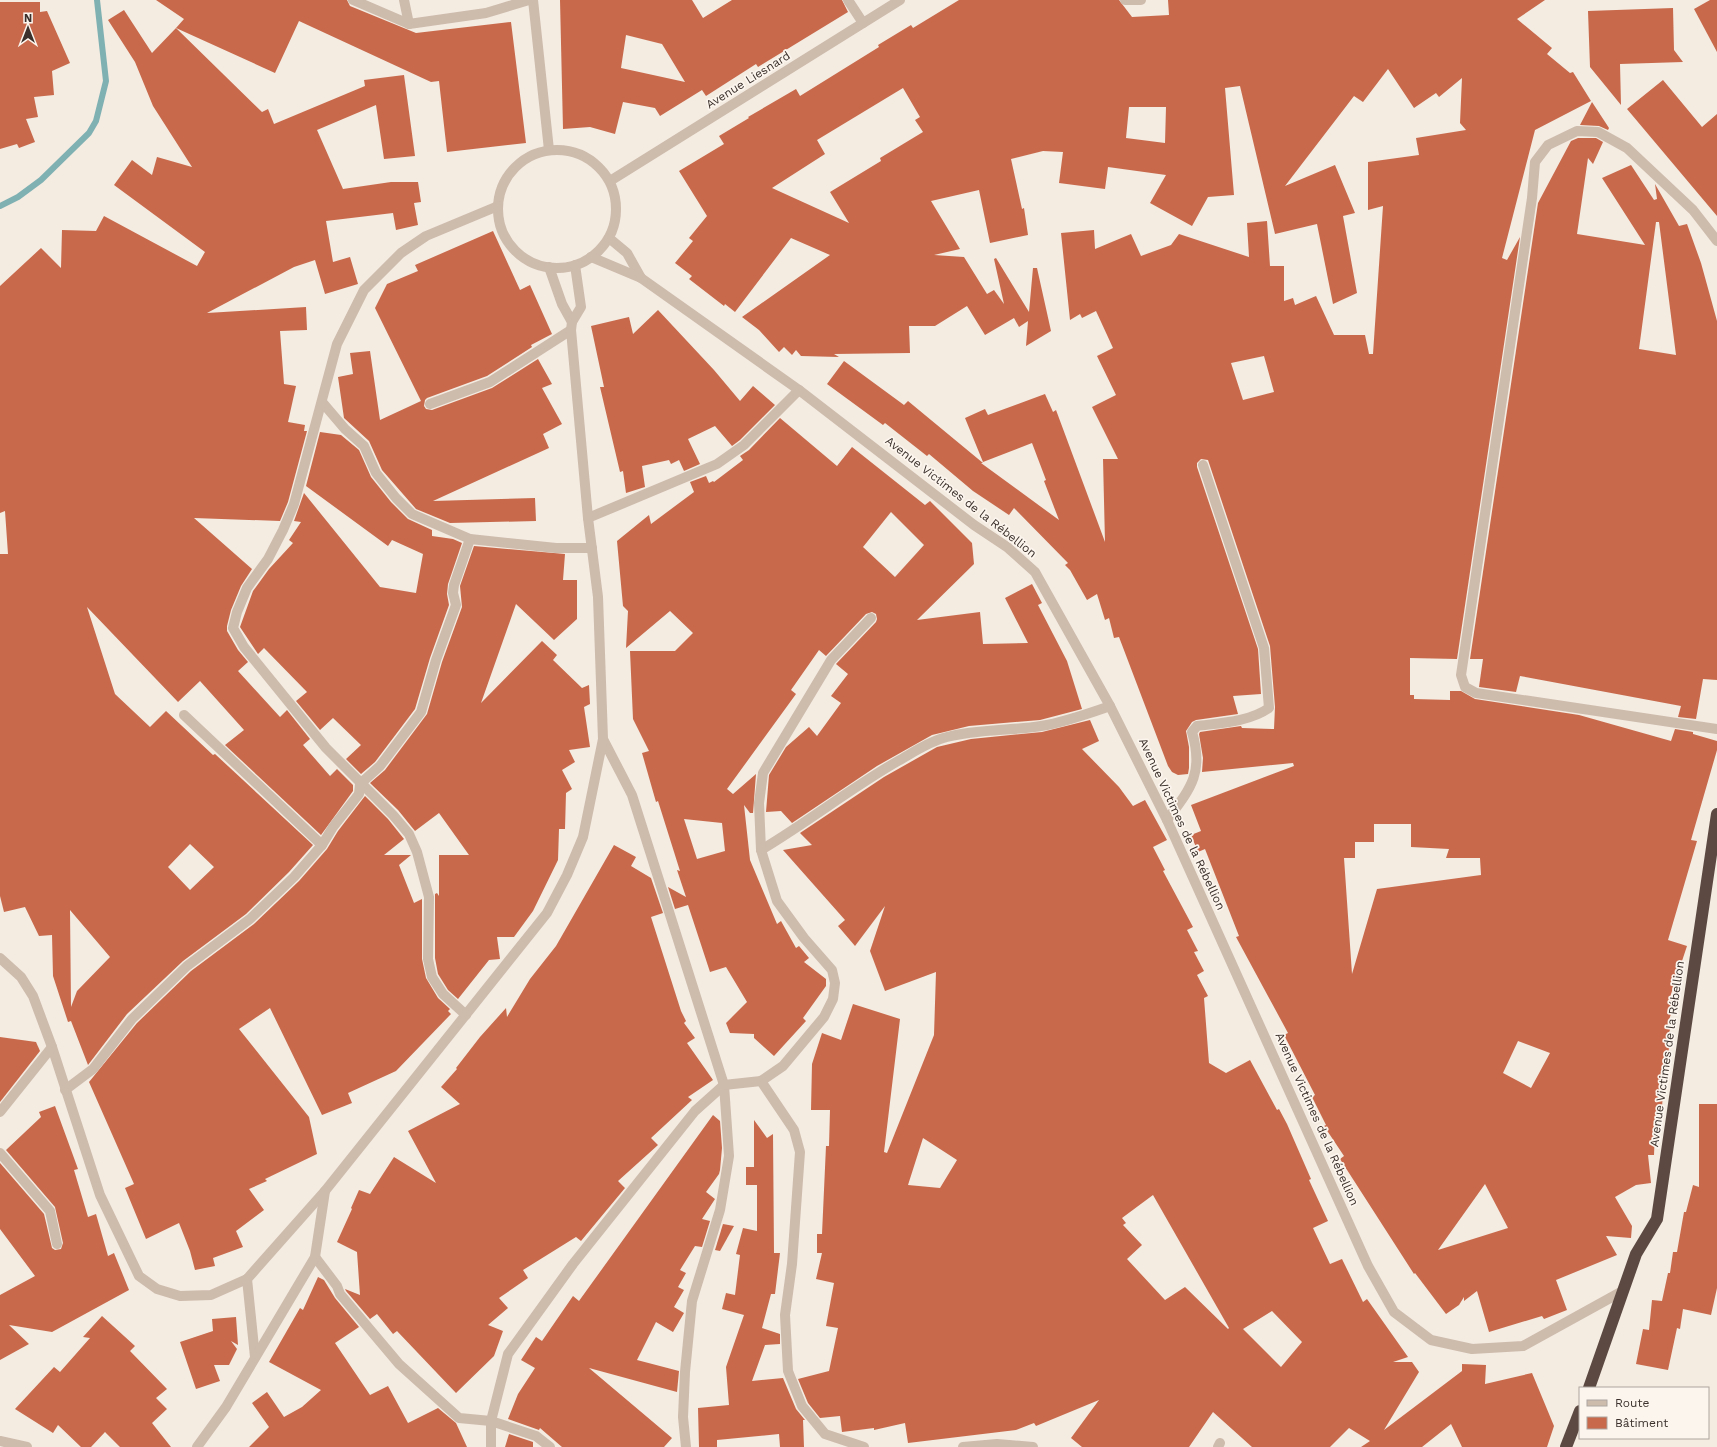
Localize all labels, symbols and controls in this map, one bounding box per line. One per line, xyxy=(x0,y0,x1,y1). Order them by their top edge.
north arrow xyxy=(8,8,48,48)
text: N xyxy=(24,12,32,25)
street label: Avenue Liesnard xyxy=(703,48,793,112)
street label: Avenue Victimes de la Rébellion xyxy=(883,434,1039,560)
street label: Avenue Victimes de la Rébellion xyxy=(1136,736,1228,912)
street label: Avenue Victimes de la Rébellion xyxy=(1647,960,1687,1148)
street label: Avenue Victimes de la Rébellion xyxy=(1272,1030,1362,1208)
legend xyxy=(1579,1387,1709,1439)
text: Route xyxy=(1615,1396,1649,1410)
text: Bâtiment xyxy=(1615,1416,1668,1430)

